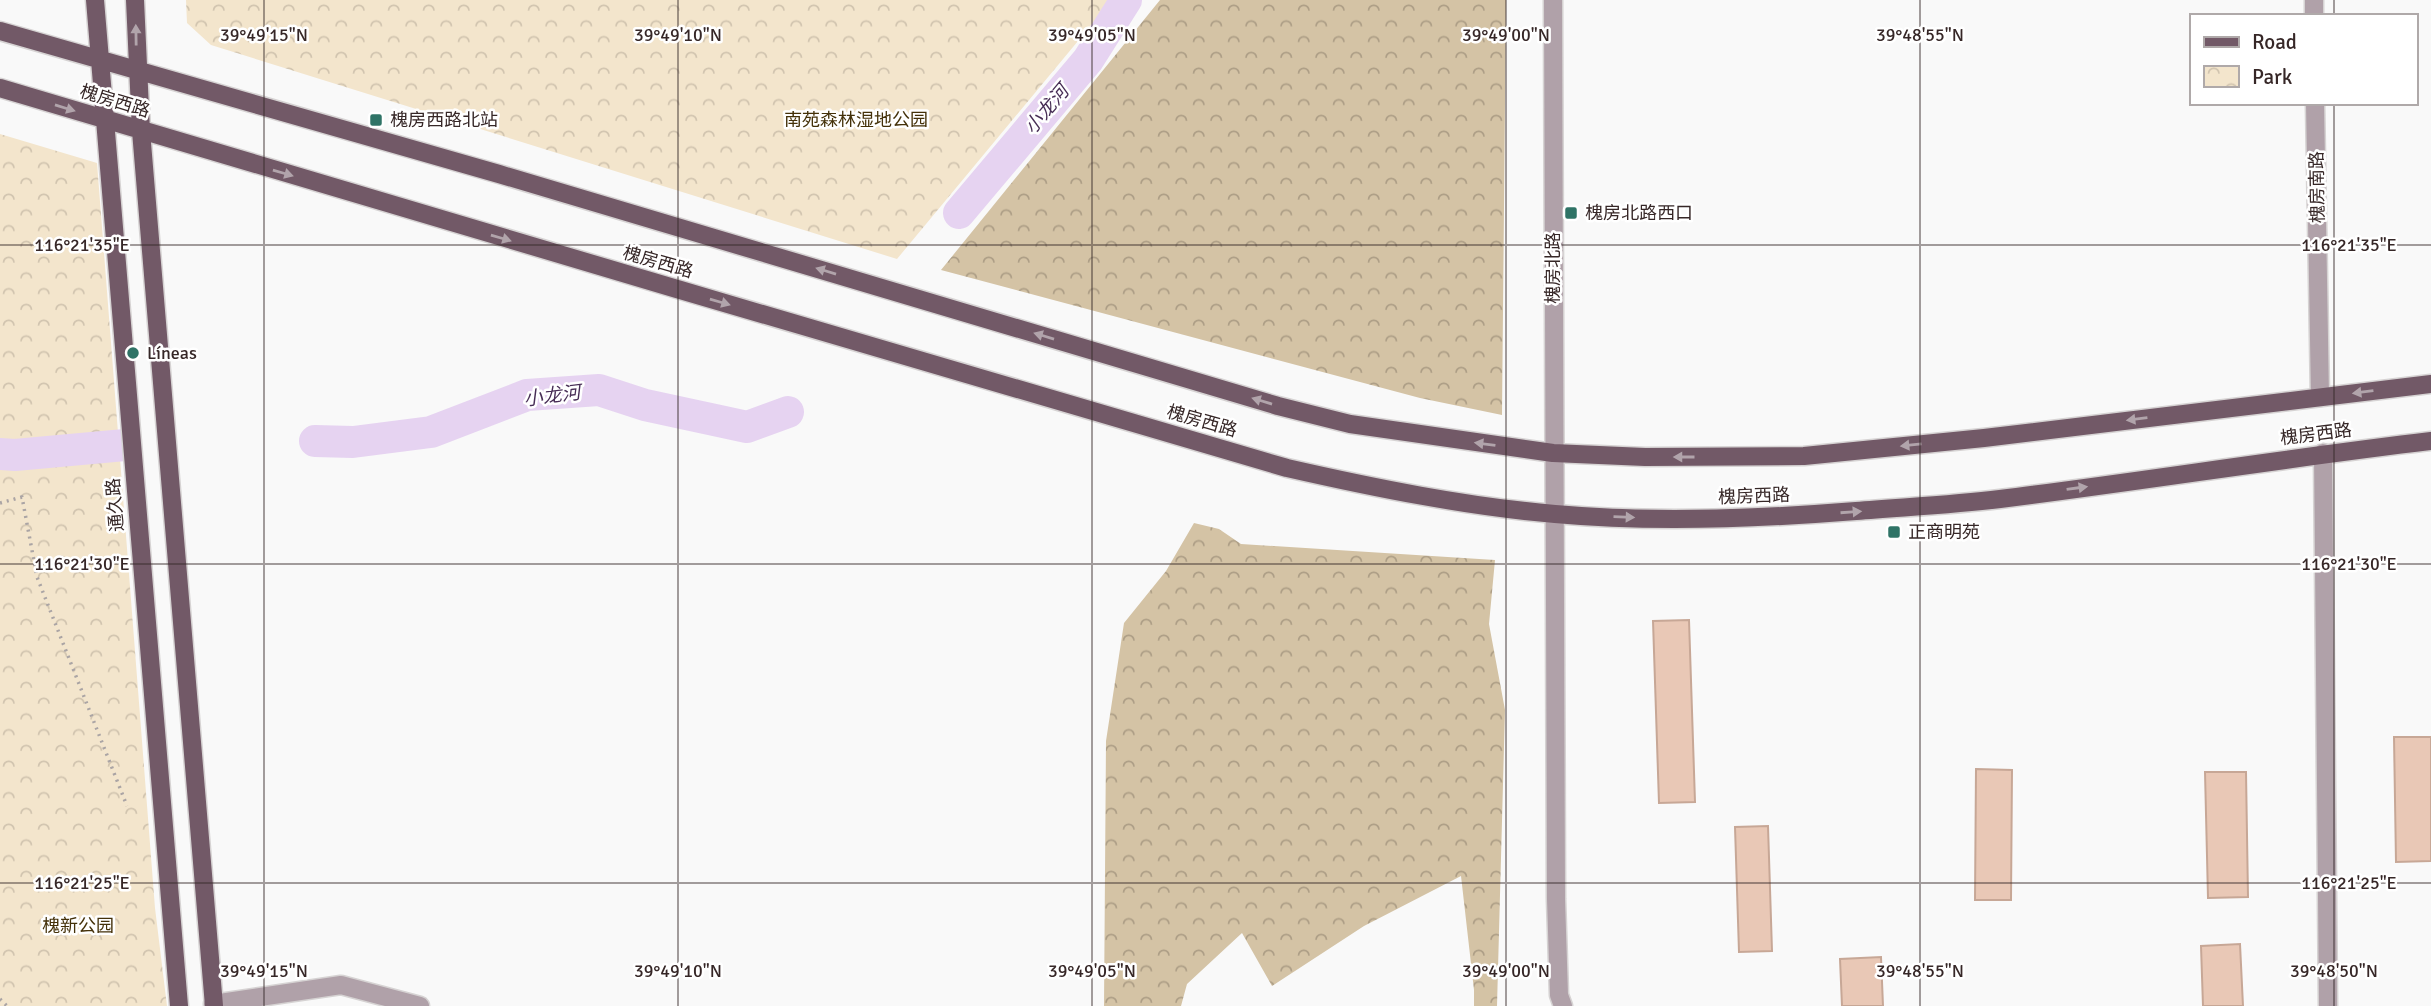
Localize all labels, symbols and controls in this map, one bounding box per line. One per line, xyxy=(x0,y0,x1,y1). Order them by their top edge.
legend xyxy=(2190,14,2417,105)
one-way arrow xyxy=(130,24,142,46)
text: 39°49'15"N xyxy=(220,24,308,46)
text: 39°49'10"N xyxy=(634,24,722,46)
text: 39°49'05"N xyxy=(1048,24,1136,46)
text: 39°49'00"N xyxy=(1462,24,1550,46)
text: 39°48'55"N xyxy=(1876,24,1964,46)
text: Road xyxy=(2252,29,2297,55)
text: Park xyxy=(2252,64,2293,90)
water label: 小龙河 xyxy=(1019,77,1077,139)
street label: 槐房西路 xyxy=(77,80,153,122)
one-way arrow xyxy=(55,103,76,113)
place label: 槐房西路北站 xyxy=(390,109,498,131)
park label: 南苑森林湿地公园 xyxy=(784,109,928,131)
marker: 槐房西路北站 xyxy=(368,112,384,128)
street label: 槐房南路 xyxy=(2305,151,2329,223)
one-way arrow xyxy=(273,169,294,179)
place label: 槐房北路西口 xyxy=(1585,202,1693,224)
marker: 槐房北路西口 xyxy=(1563,205,1579,221)
street label: 槐房北路 xyxy=(1542,232,1564,304)
one-way arrow xyxy=(491,233,512,243)
text: 116°21'35"E xyxy=(34,234,130,256)
text: 116°21'35"E xyxy=(2301,234,2397,256)
street label: 槐房西路 xyxy=(620,242,696,282)
one-way arrow xyxy=(816,266,837,276)
one-way arrow xyxy=(709,297,731,308)
one-way arrow xyxy=(1034,331,1055,341)
place label: Líneas xyxy=(147,342,197,364)
marker: Líneas xyxy=(125,345,141,361)
water label: 小龙河 xyxy=(522,380,586,411)
one-way arrow xyxy=(2352,386,2374,397)
one-way arrow xyxy=(1252,396,1273,406)
street label: 槐房西路 xyxy=(1164,401,1240,441)
one-way arrow xyxy=(2126,414,2148,425)
street label: 槐房西路 xyxy=(2279,419,2353,449)
one-way arrow xyxy=(1474,439,1496,450)
one-way arrow xyxy=(1900,440,1922,451)
one-way arrow xyxy=(1673,451,1695,463)
street label: 通久路 xyxy=(102,477,128,533)
one-way arrow xyxy=(2067,482,2089,493)
street label: 槐房西路 xyxy=(1718,484,1790,508)
one-way arrow xyxy=(1841,506,1863,517)
one-way arrow xyxy=(1613,512,1635,523)
place label: 正商明苑 xyxy=(1908,521,1980,543)
marker: 正商明苑 xyxy=(1886,524,1902,540)
text: 116°21'30"E xyxy=(34,553,130,575)
text: 116°21'30"E xyxy=(2301,553,2397,575)
text: 116°21'25"E xyxy=(34,872,130,894)
text: 116°21'25"E xyxy=(2301,872,2397,894)
park label: 槐新公园 xyxy=(42,915,114,937)
text: 39°49'15"N xyxy=(220,960,308,982)
text: 39°49'10"N xyxy=(634,960,722,982)
text: 39°49'05"N xyxy=(1048,960,1136,982)
text: 39°49'00"N xyxy=(1462,960,1550,982)
text: 39°48'55"N xyxy=(1876,960,1964,982)
text: 39°48'50"N xyxy=(2290,960,2378,982)

